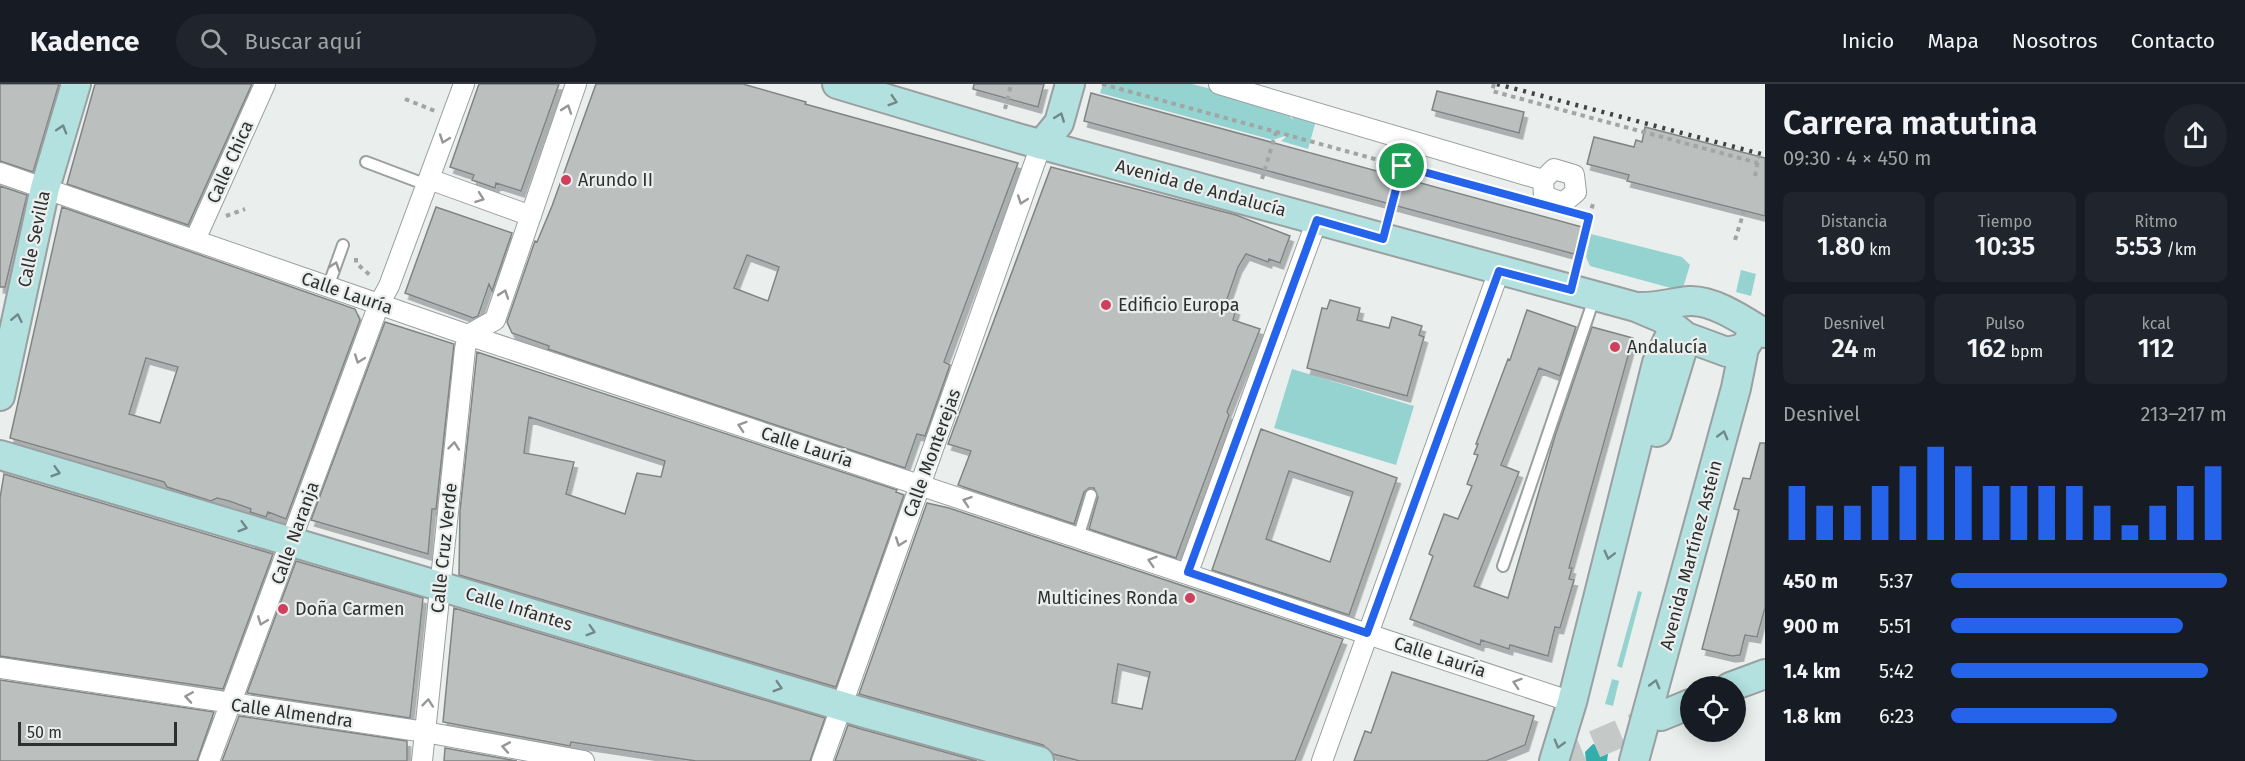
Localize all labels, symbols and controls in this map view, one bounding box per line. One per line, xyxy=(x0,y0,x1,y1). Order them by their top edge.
search box xyxy=(176,14,596,68)
text: Kadence xyxy=(30,25,140,58)
icon: search xyxy=(197,25,230,58)
text: Buscar aquí xyxy=(245,28,362,55)
text: Inicio xyxy=(1842,28,1894,54)
text: Mapa xyxy=(1927,28,1979,54)
text: Nosotros xyxy=(2012,28,2098,54)
text: Contacto xyxy=(2131,28,2215,54)
one-way arrow xyxy=(887,94,898,106)
text: Carrera matutina xyxy=(1783,103,2038,143)
one-way arrow xyxy=(560,104,573,115)
button: share xyxy=(2164,104,2227,167)
one-way arrow xyxy=(1053,112,1065,123)
street label: Calle Chica xyxy=(202,117,258,207)
one-way arrow xyxy=(55,124,67,134)
one-way arrow xyxy=(439,133,451,144)
pin xyxy=(1376,140,1427,191)
text: 09:30 · 4 × 450 m xyxy=(1783,146,1931,170)
icon: arrive xyxy=(1385,149,1418,182)
street label: Avenida de Andalucía xyxy=(1113,155,1289,221)
place label: Arundo II xyxy=(578,169,653,191)
marker: Arundo II xyxy=(559,173,573,187)
street label: Calle Sevilla xyxy=(13,189,55,289)
one-way arrow xyxy=(474,190,485,203)
one-way arrow xyxy=(1017,194,1030,205)
text: Distancia xyxy=(1821,212,1887,231)
text: Tiempo xyxy=(1978,212,2032,231)
text: Ritmo xyxy=(2134,212,2178,231)
text: 1.80 xyxy=(1817,231,1865,262)
text: 10:35 xyxy=(1975,231,2035,262)
text: 5:53 xyxy=(2115,231,2162,262)
text: km xyxy=(1865,240,1891,259)
text: /km xyxy=(2162,240,2197,259)
one-way arrow xyxy=(328,261,341,272)
street label: Calle Lauría xyxy=(298,267,396,319)
one-way arrow xyxy=(497,289,510,299)
place label: Edificio Europa xyxy=(1118,294,1239,316)
marker: Edificio Europa xyxy=(1099,298,1113,312)
one-way arrow xyxy=(10,313,23,323)
text: Desnivel xyxy=(1823,314,1885,333)
text: Pulso xyxy=(1985,314,2025,333)
text: kcal xyxy=(2142,314,2170,333)
text: 24 xyxy=(1831,333,1859,364)
text: 162 xyxy=(1967,333,2006,364)
text: 112 xyxy=(2138,333,2174,364)
place label: Andalucía xyxy=(1627,336,1707,358)
marker: Andalucía xyxy=(1608,340,1622,354)
text: m xyxy=(1859,342,1877,361)
text: bpm xyxy=(2006,342,2043,361)
one-way arrow xyxy=(353,353,366,364)
street label: Calle Monterejas xyxy=(899,386,965,520)
text: Desnivel xyxy=(1783,402,1860,426)
text: 213–217 m xyxy=(2140,402,2227,426)
one-way arrow xyxy=(737,421,748,433)
street label: Calle Lauría xyxy=(758,422,856,472)
one-way arrow xyxy=(1716,431,1728,441)
one-way arrow xyxy=(448,442,460,451)
street label: Avenida Martínez Astein xyxy=(1655,458,1727,652)
one-way arrow xyxy=(50,465,61,477)
street label: Calle Naranja xyxy=(266,478,324,588)
street label: Calle Cruz Verde xyxy=(426,482,462,614)
one-way arrow xyxy=(962,495,973,508)
one-way arrow xyxy=(237,520,248,532)
one-way arrow xyxy=(894,536,907,547)
one-way arrow xyxy=(1604,550,1617,560)
one-way arrow xyxy=(1147,556,1158,568)
text: 450 m xyxy=(1783,569,1838,593)
text: 5:37 xyxy=(1879,569,1913,593)
street label: Calle Infantes xyxy=(463,582,575,636)
place label: Multicines Ronda xyxy=(1037,587,1178,609)
marker: Multicines Ronda xyxy=(1183,591,1197,605)
place label: Doña Carmen xyxy=(295,598,405,620)
marker: Doña Carmen xyxy=(276,602,290,616)
text: 900 m xyxy=(1783,614,1839,638)
text: 5:51 xyxy=(1879,614,1912,638)
one-way arrow xyxy=(257,615,269,626)
one-way arrow xyxy=(585,624,596,636)
street label: Calle Lauría xyxy=(1391,632,1489,682)
text: 1.4 km xyxy=(1783,659,1841,683)
text: 5:42 xyxy=(1879,659,1914,683)
map controls xyxy=(1680,676,1746,742)
button: locate xyxy=(1680,676,1746,742)
one-way arrow xyxy=(1512,677,1523,690)
one-way arrow xyxy=(772,680,783,692)
one-way arrow xyxy=(1648,680,1661,690)
one-way arrow xyxy=(184,691,194,704)
street label: Calle Almendra xyxy=(230,694,354,732)
one-way arrow xyxy=(421,698,434,707)
text: 1.8 km xyxy=(1783,704,1841,728)
text: 6:23 xyxy=(1879,704,1914,728)
scale bar xyxy=(18,719,177,746)
text: 50 m xyxy=(27,723,62,742)
one-way arrow xyxy=(1554,738,1566,748)
one-way arrow xyxy=(501,741,511,754)

